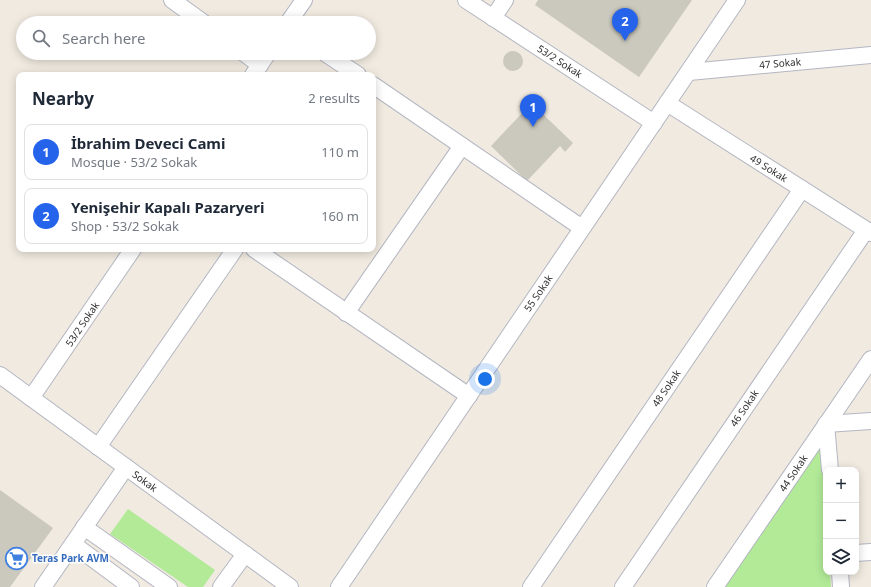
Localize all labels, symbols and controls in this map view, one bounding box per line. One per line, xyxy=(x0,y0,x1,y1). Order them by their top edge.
pin: 2 xyxy=(612,8,638,41)
search box xyxy=(16,16,376,60)
icon: search xyxy=(30,27,52,49)
text: Search here xyxy=(62,28,145,48)
street label: 53/2 Sokak xyxy=(535,41,586,81)
street label: 47 Sokak xyxy=(759,54,802,72)
text: Nearby xyxy=(32,87,94,110)
text: 2 results xyxy=(308,89,360,107)
pin: 1 xyxy=(520,94,546,127)
text: İbrahim Deveci Cami xyxy=(71,133,225,153)
text: 1 xyxy=(42,143,50,161)
text: 110 m xyxy=(321,143,359,161)
street label: 49 Sokak xyxy=(748,151,791,185)
text: Mosque · 53/2 Sokak xyxy=(71,153,197,171)
text: Yenişehir Kapalı Pazaryeri xyxy=(71,197,265,217)
text: 2 xyxy=(42,207,50,225)
text: 160 m xyxy=(321,207,359,225)
text: Shop · 53/2 Sokak xyxy=(71,217,179,235)
street label: 55 Sokak xyxy=(520,271,556,314)
street label: 53/2 Sokak xyxy=(62,298,103,349)
street label: 48 Sokak xyxy=(648,366,684,409)
your location xyxy=(475,369,495,389)
street label: 46 Sokak xyxy=(726,386,762,429)
street label: 44 Sokak xyxy=(775,451,811,494)
street label: Sokak xyxy=(130,467,161,495)
map controls xyxy=(823,467,859,575)
button: + xyxy=(823,467,859,503)
button: − xyxy=(823,503,859,539)
button: layers xyxy=(823,539,859,575)
supermarket icon: Teras Park AVM xyxy=(3,545,29,571)
place label: Teras Park AVM xyxy=(32,551,109,565)

